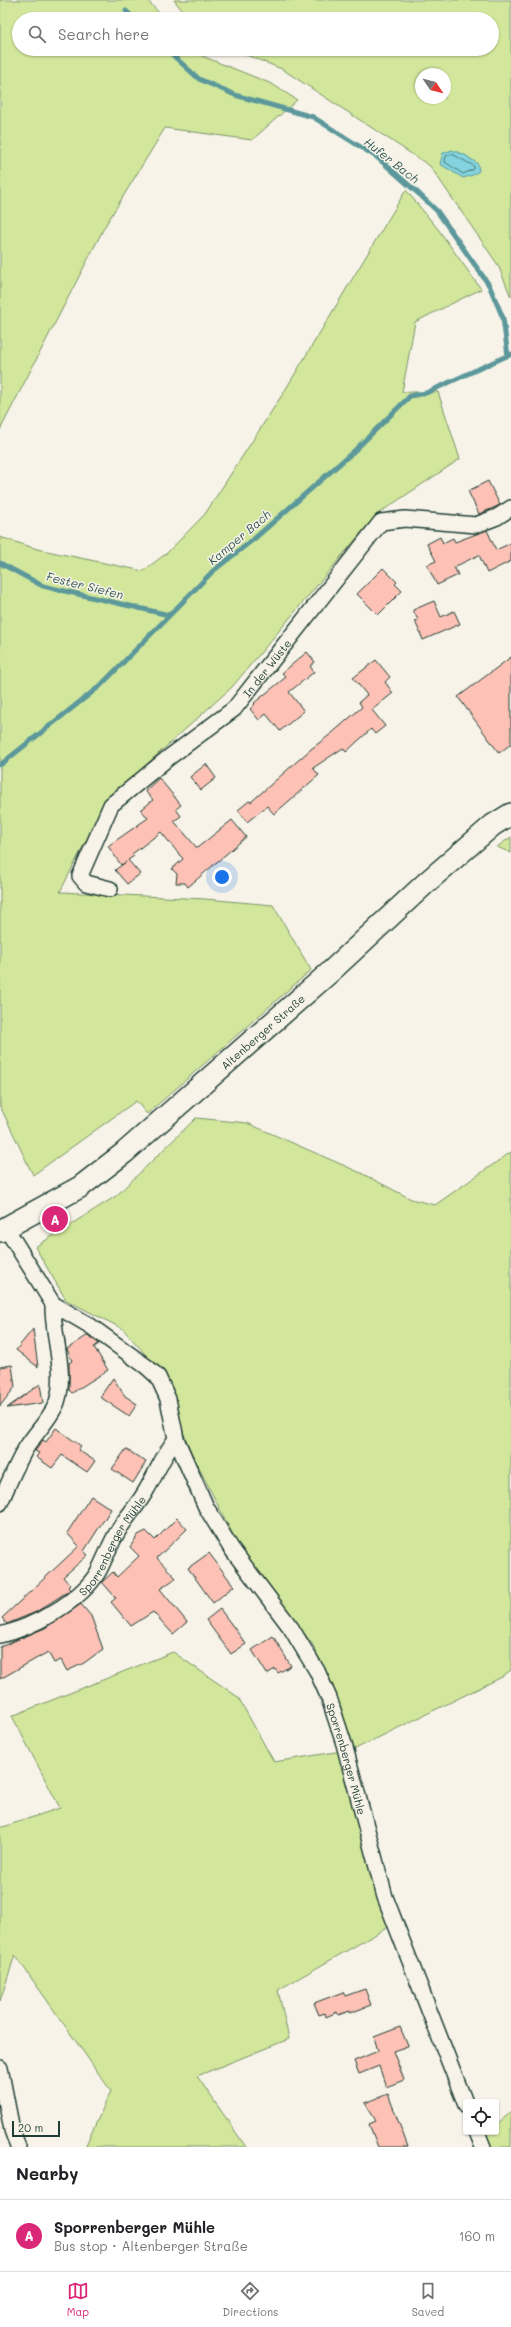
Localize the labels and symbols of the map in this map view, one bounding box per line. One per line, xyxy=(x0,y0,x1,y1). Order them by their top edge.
north arrow xyxy=(415,68,451,104)
water label: Hufer Bach xyxy=(361,133,423,187)
water label: Kamper Bach xyxy=(204,506,274,568)
water label: Fester Siefen xyxy=(45,568,126,602)
street label: In der Wüste xyxy=(239,635,294,700)
your location xyxy=(212,867,232,887)
street label: Altenberger Straße xyxy=(217,990,308,1072)
pin: A xyxy=(42,1204,68,1234)
street label: Sporrenberger Mühle xyxy=(75,1492,149,1599)
street label: Sporrenberger Mühle xyxy=(324,1701,370,1817)
scale bar xyxy=(12,2119,60,2138)

